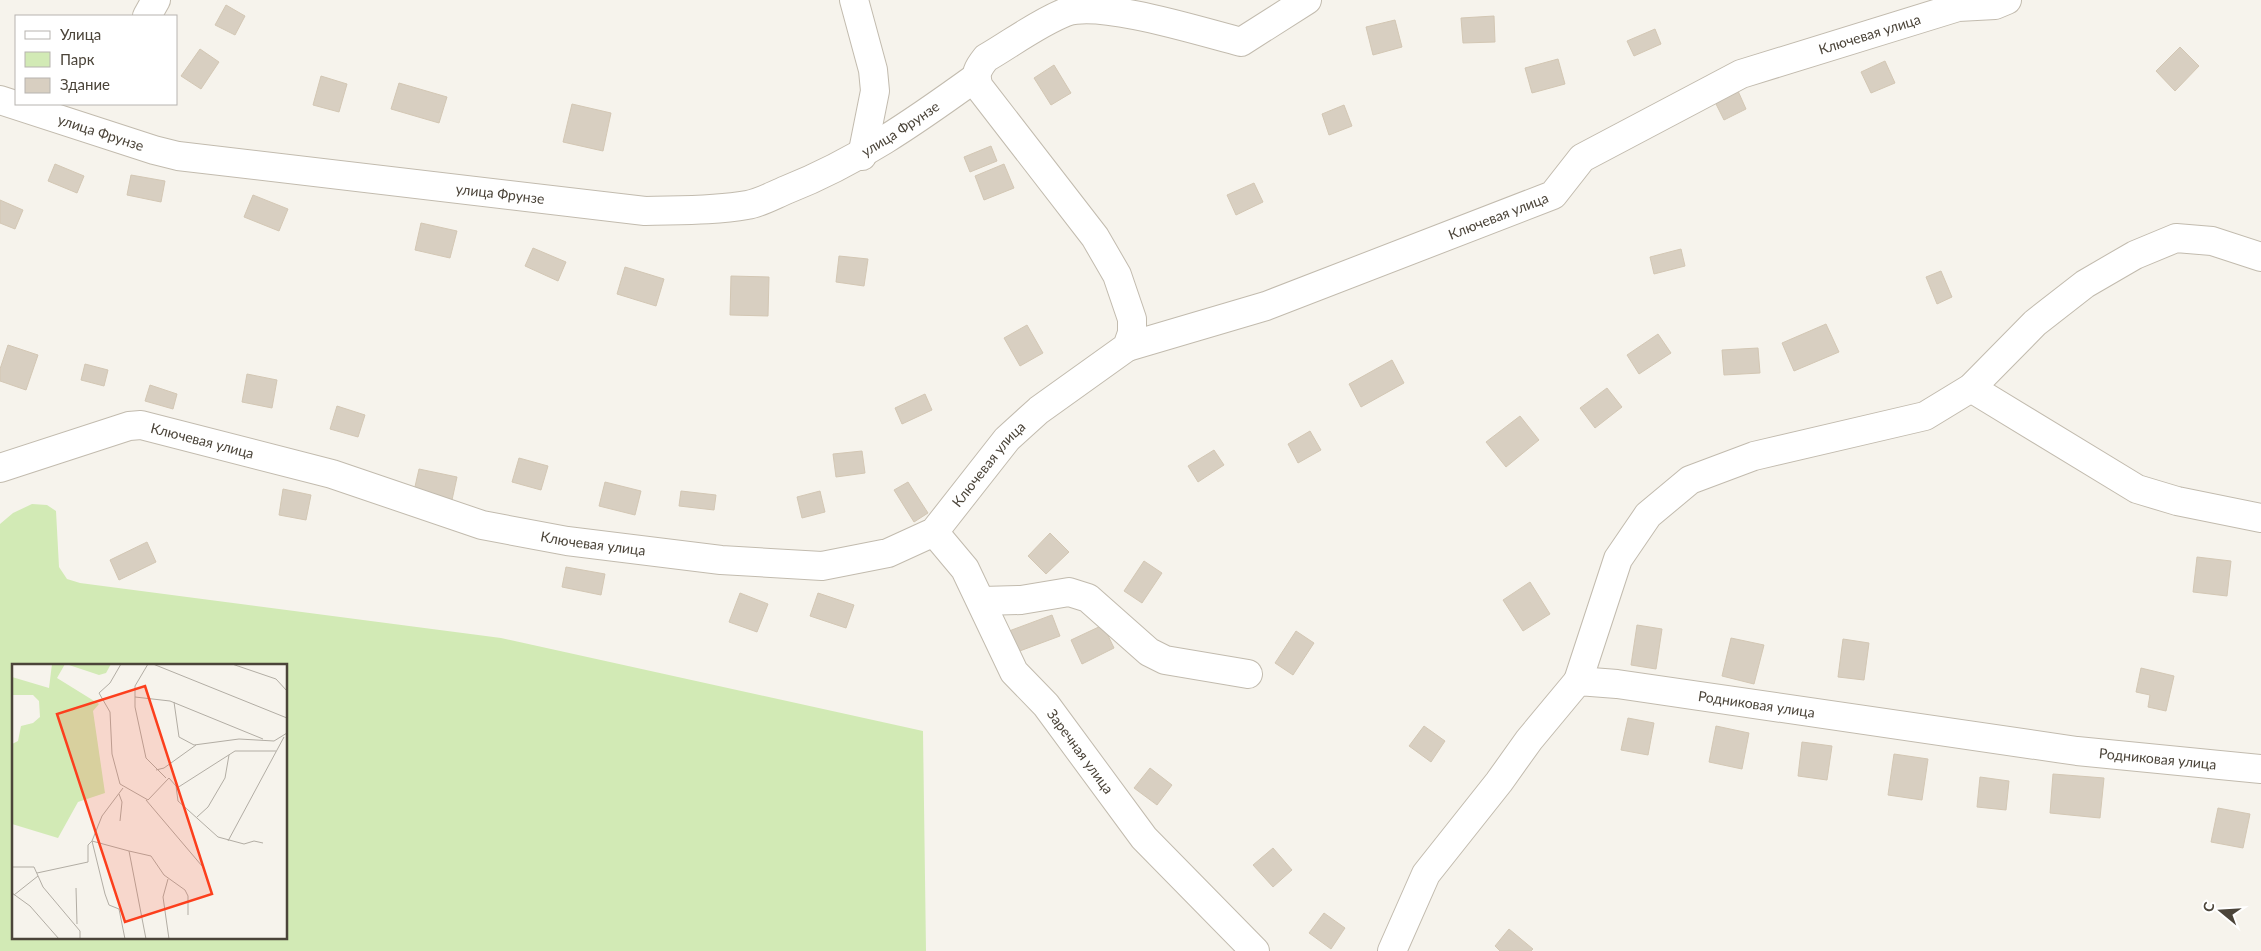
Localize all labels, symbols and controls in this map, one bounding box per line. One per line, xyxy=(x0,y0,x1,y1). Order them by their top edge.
street label: Ключевая улица xyxy=(1816,10,1923,58)
legend xyxy=(15,15,178,105)
text: Улица xyxy=(60,25,101,43)
text: Парк xyxy=(60,50,95,68)
text: Здание xyxy=(60,75,110,93)
street label: улица Фрунзе xyxy=(858,97,942,160)
street label: улица Фрунзе xyxy=(56,110,146,154)
street label: улица Фрунзе xyxy=(455,180,545,207)
street label: Ключевая улица xyxy=(1446,189,1551,243)
street label: Ключевая улица xyxy=(948,418,1028,510)
street label: Ключевая улица xyxy=(149,419,256,462)
street label: Ключевая улица xyxy=(539,527,647,559)
inset map xyxy=(12,664,288,938)
street label: Родниковая улица xyxy=(1697,687,1816,721)
street label: Заречная улица xyxy=(1044,705,1117,797)
street label: Родниковая улица xyxy=(2098,744,2217,773)
north arrow xyxy=(2196,886,2246,936)
text: С xyxy=(2199,899,2218,914)

